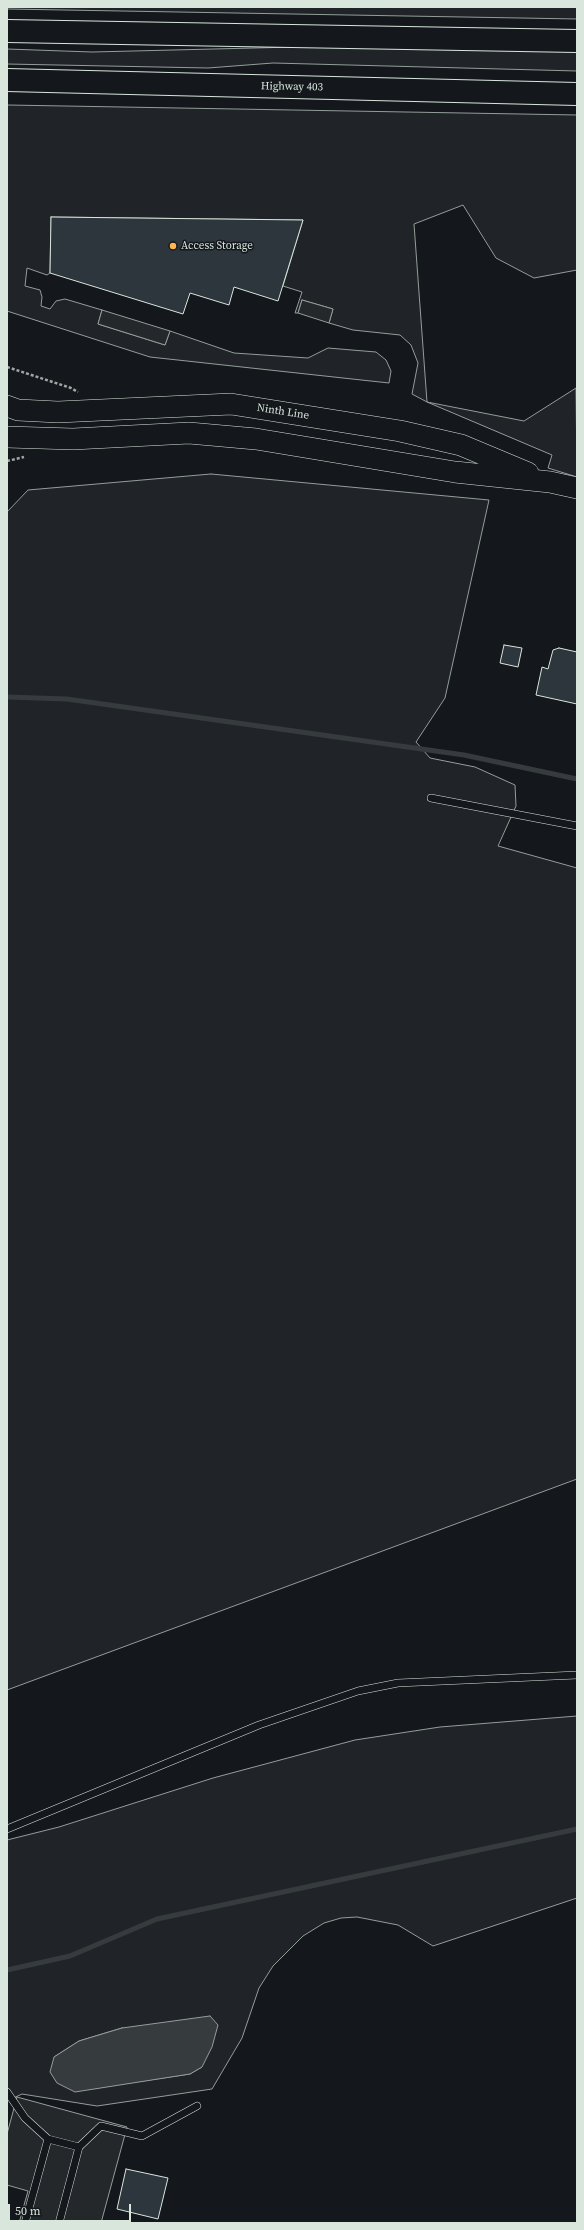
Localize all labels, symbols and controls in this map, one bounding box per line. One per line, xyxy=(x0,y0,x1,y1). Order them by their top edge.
street label: Highway 403 xyxy=(261,80,323,94)
place label: Access Storage xyxy=(181,239,253,253)
marker: Access Storage xyxy=(168,241,178,251)
street label: Ninth Line xyxy=(256,401,310,423)
scale bar xyxy=(10,2196,133,2222)
text: 50 m xyxy=(15,2203,41,2219)

